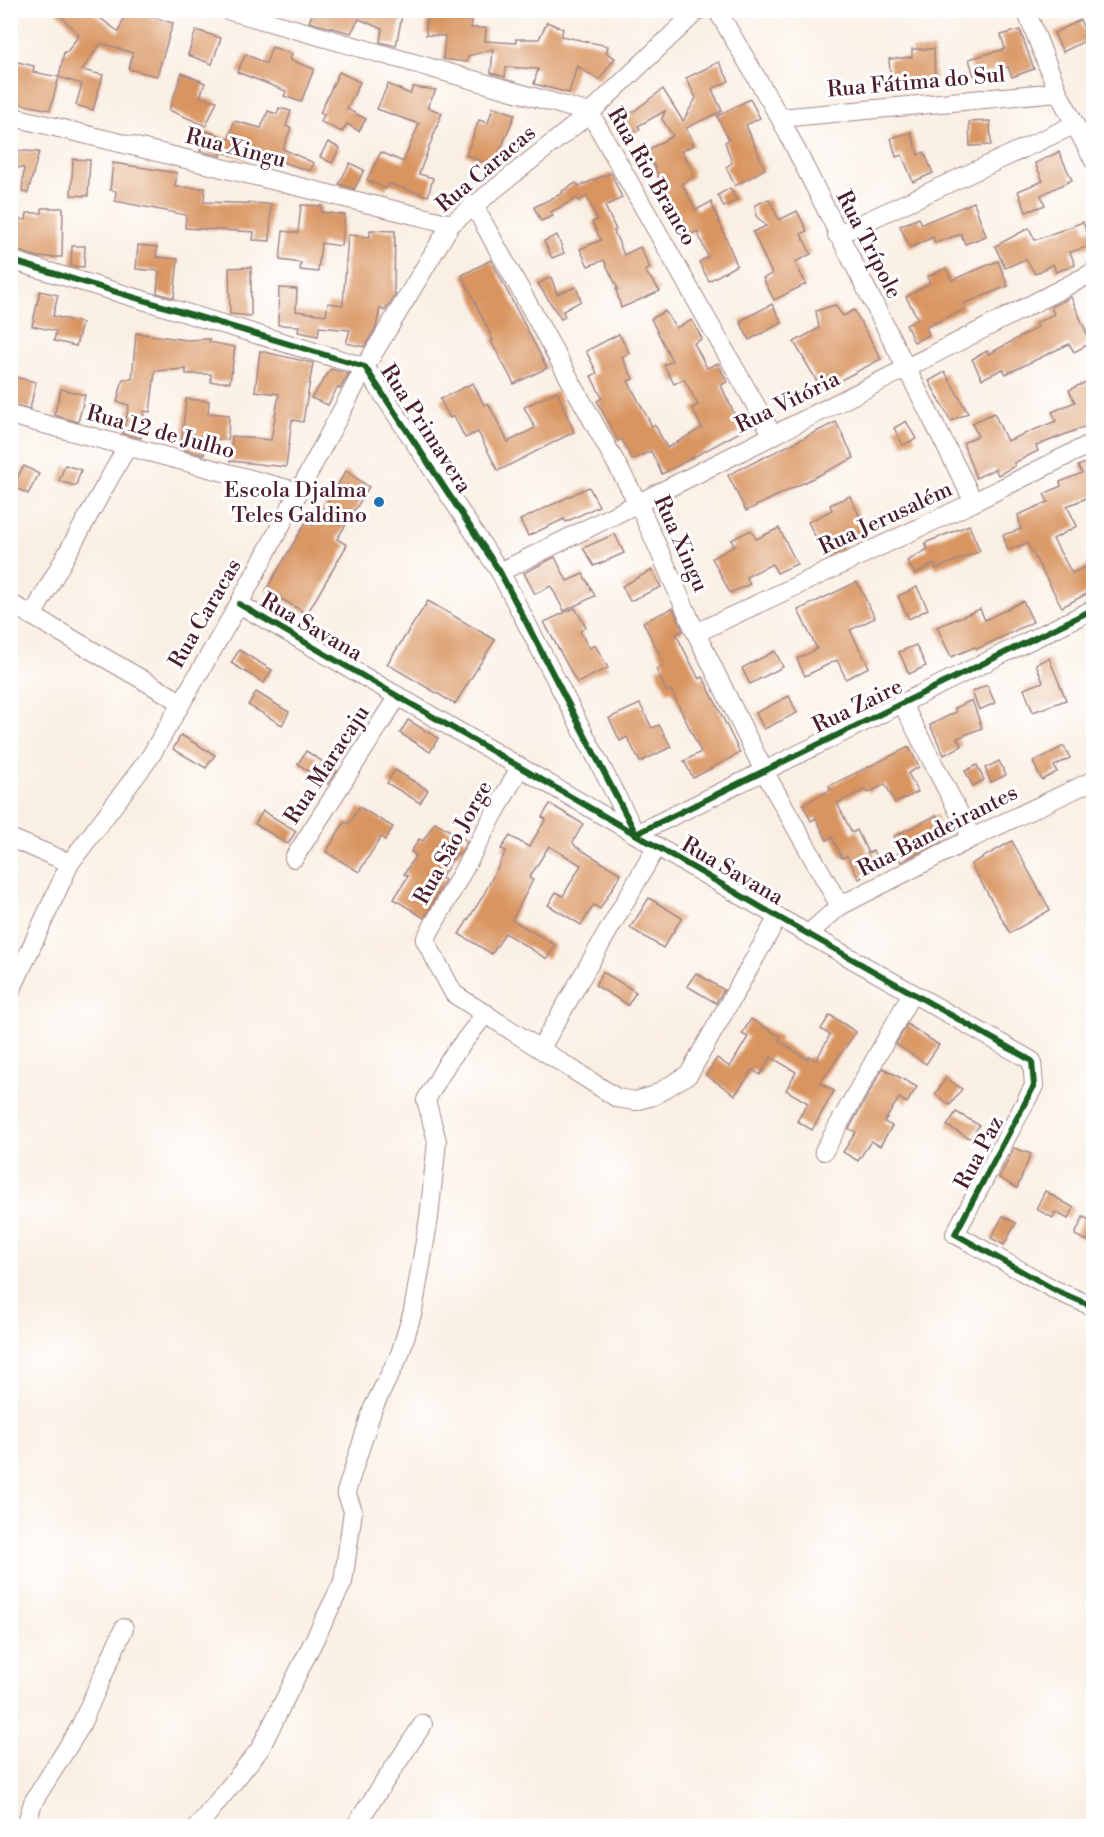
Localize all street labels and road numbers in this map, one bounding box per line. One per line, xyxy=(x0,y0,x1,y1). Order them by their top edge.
street label: Rua Fátima do Sul xyxy=(826,61,1007,104)
street label: Rua Rio Branco xyxy=(601,103,702,251)
street label: Rua Caracas xyxy=(431,120,541,219)
street label: Rua Xingu xyxy=(183,123,289,174)
street label: Rua Trípole xyxy=(830,186,907,303)
street label: Rua Primavera xyxy=(374,359,478,499)
street label: Rua Vitória xyxy=(731,365,845,439)
street label: Rua 12 de Julho xyxy=(83,400,238,465)
street label: Rua Jerusalém xyxy=(815,476,957,561)
street label: Rua Xingu xyxy=(647,491,714,596)
street label: Rua Caracas xyxy=(163,554,248,673)
street label: Rua Savana xyxy=(255,587,368,668)
street label: Rua Zaire xyxy=(808,673,907,740)
street label: Rua Maracaju xyxy=(279,700,376,829)
street label: Rua São Jorge xyxy=(408,776,498,909)
street label: Rua Bandeirantes xyxy=(853,779,1022,883)
street label: Rua Savana xyxy=(676,831,789,912)
street label: Rua Paz xyxy=(949,1111,1010,1194)

